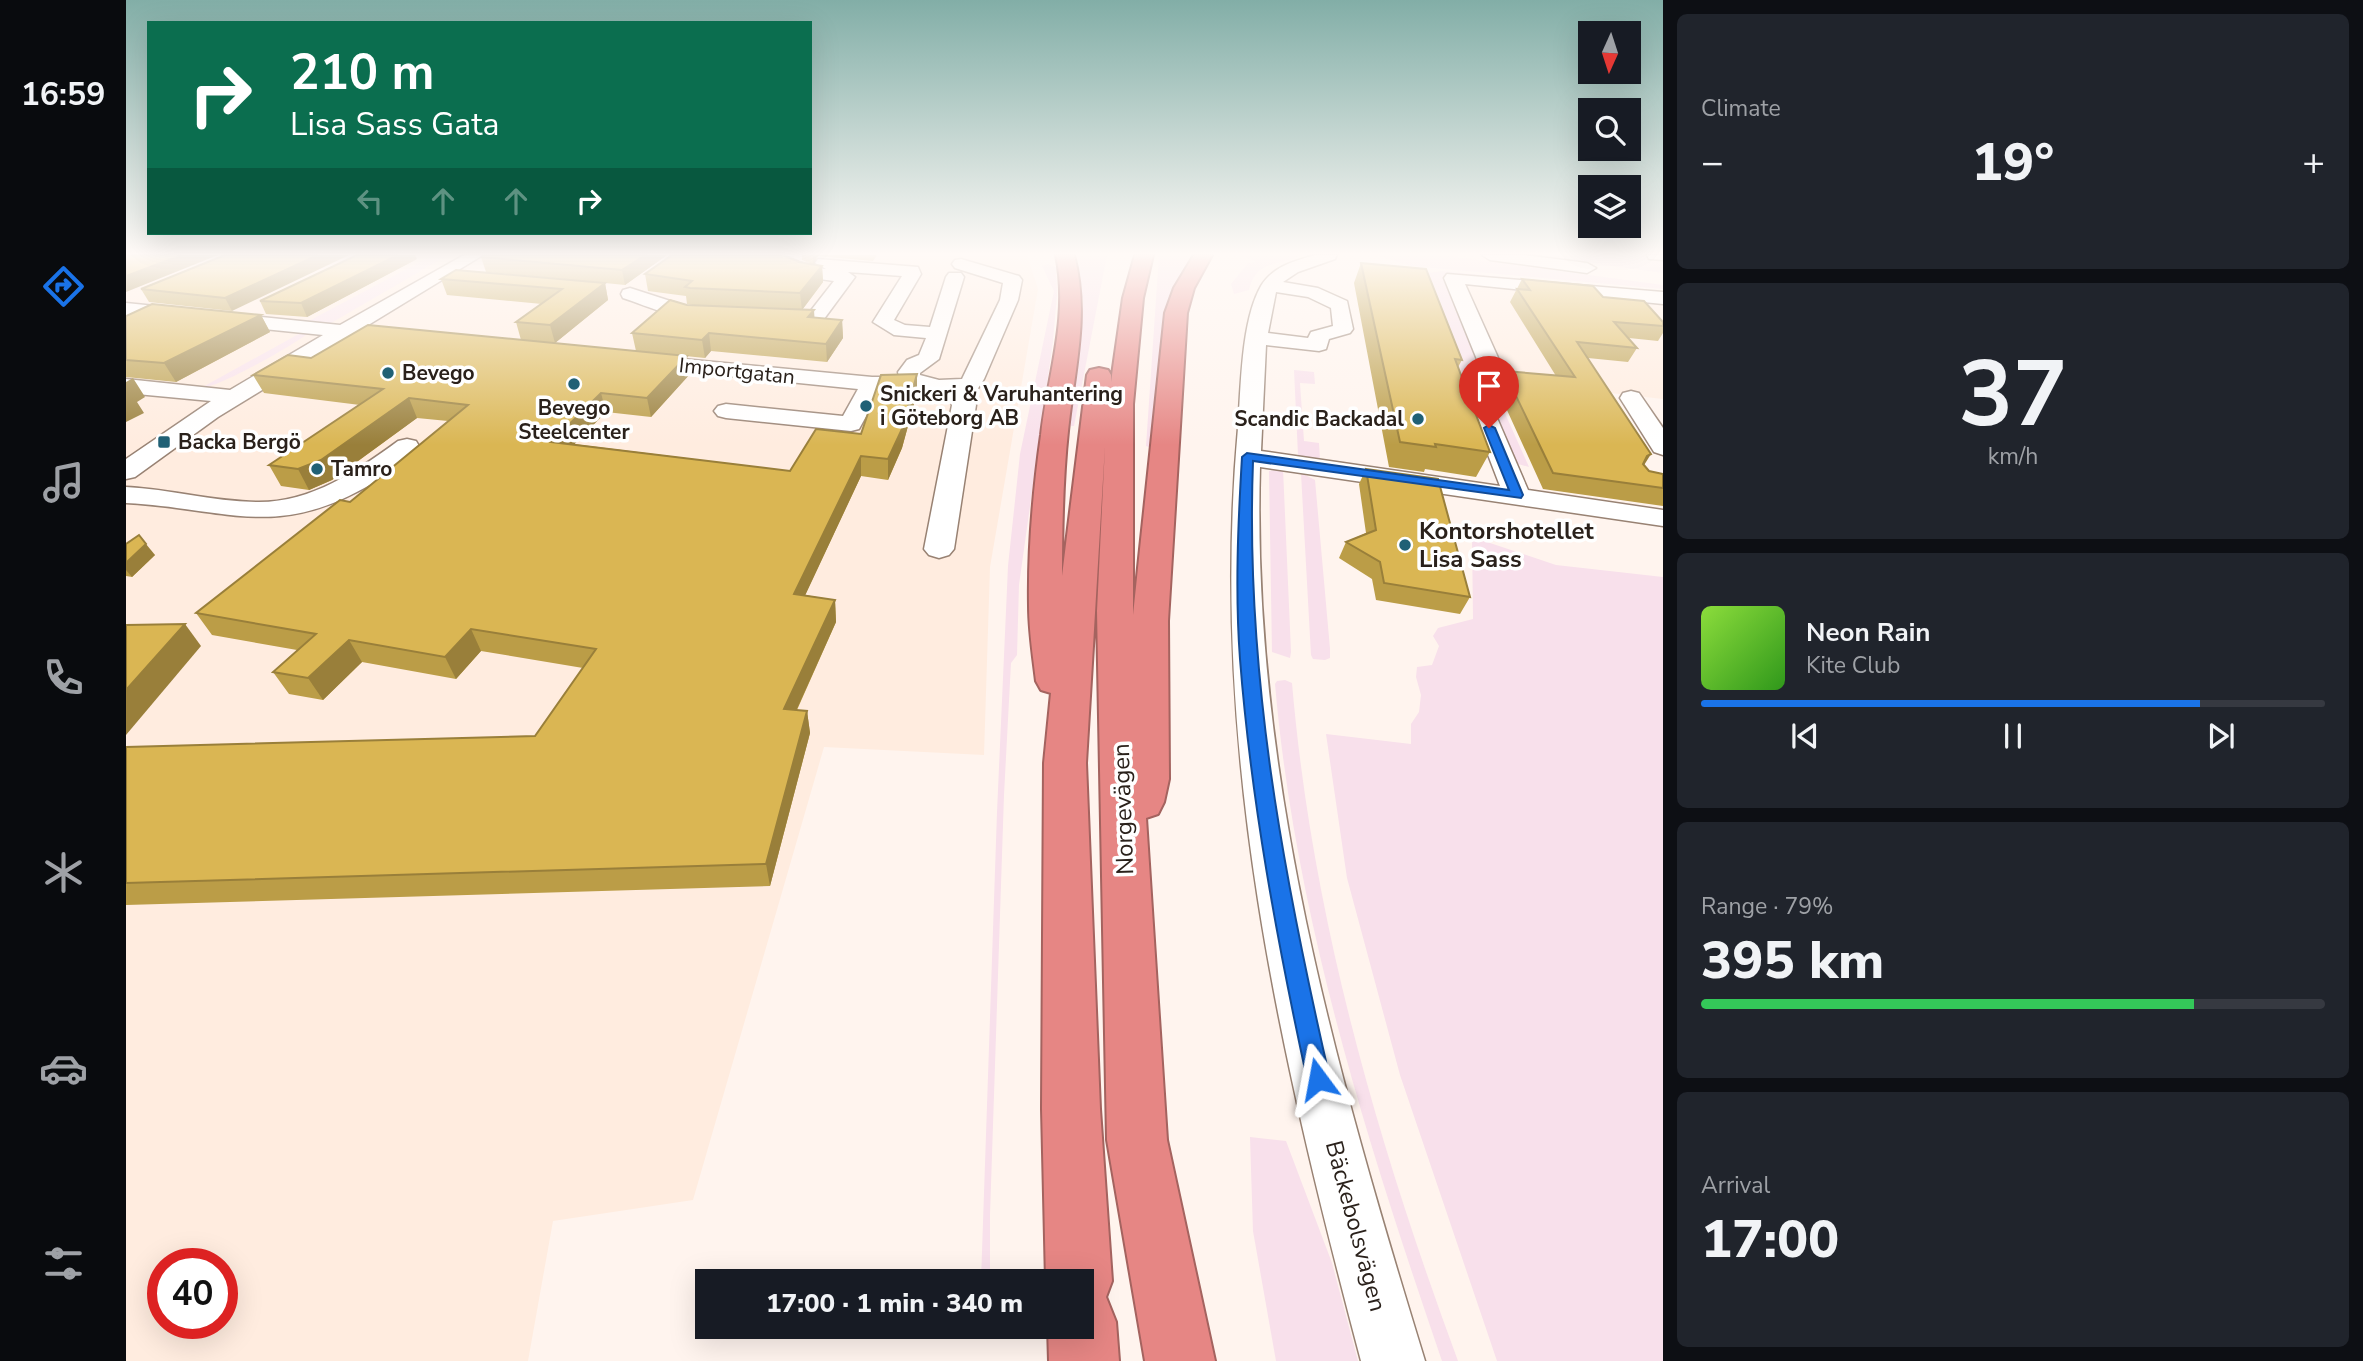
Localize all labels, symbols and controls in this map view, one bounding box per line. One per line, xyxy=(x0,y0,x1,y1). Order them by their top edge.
north arrow xyxy=(1578,21,1642,84)
map controls xyxy=(1578,21,1641,238)
text: 210 m xyxy=(290,39,434,106)
icon: right xyxy=(175,49,266,140)
text: 16:59 xyxy=(21,73,105,116)
text: Climate xyxy=(1701,93,1781,124)
button: search xyxy=(1578,98,1641,161)
text: Lisa Sass Gata xyxy=(290,103,499,146)
text: 19° xyxy=(1972,127,2054,198)
text: − xyxy=(1701,137,1724,188)
text: + xyxy=(2302,137,2325,188)
button: layers xyxy=(1578,175,1641,238)
icon: left xyxy=(351,182,389,220)
icon: ahead xyxy=(424,182,462,220)
icon: ahead xyxy=(497,182,535,220)
icon: right xyxy=(570,182,608,220)
icon: directions xyxy=(39,262,88,311)
text: 37 xyxy=(1958,333,2068,457)
street label: Importgatan xyxy=(678,351,796,391)
pin xyxy=(1459,356,1519,428)
place label: Bevego xyxy=(402,359,475,387)
marker: Bevego xyxy=(380,365,396,381)
icon: arrive xyxy=(1470,367,1508,405)
marker: Bevego Steelcenter xyxy=(566,376,582,392)
place label: Snickeri & Varuhantering i Göteborg AB xyxy=(880,380,1123,432)
place label: Bevego Steelcenter xyxy=(518,394,630,446)
marker: Snickeri & Varuhantering i Göteborg AB xyxy=(858,398,874,414)
place label: Scandic Backadal xyxy=(1234,405,1404,433)
marker: Scandic Backadal xyxy=(1410,411,1426,427)
place label: Backa Bergö xyxy=(178,428,301,456)
marker: Backa Bergö xyxy=(156,434,172,450)
text: km/h xyxy=(1988,441,2038,472)
place label: Tamro xyxy=(331,455,392,483)
icon: music xyxy=(39,458,88,507)
marker: Tamro xyxy=(309,461,325,477)
place label: Kontorshotellet Lisa Sass xyxy=(1419,515,1594,575)
marker: Kontorshotellet Lisa Sass xyxy=(1397,537,1413,553)
text: Neon Rain xyxy=(1806,615,1931,650)
text: Kite Club xyxy=(1806,650,1900,681)
icon: phone xyxy=(39,653,88,702)
icon: previous xyxy=(1786,717,1824,755)
icon: pause xyxy=(1994,717,2032,755)
icon: next xyxy=(2202,717,2240,755)
street label: Norgevägen xyxy=(1105,743,1141,875)
icon: climate xyxy=(39,848,88,897)
text: Range · 79% xyxy=(1701,891,1833,922)
text: 395 km xyxy=(1701,925,1884,996)
position arrow xyxy=(1281,1042,1355,1116)
icon: car xyxy=(39,1044,88,1093)
street label: Bäckebolsvägen xyxy=(1318,1137,1394,1315)
text: Arrival xyxy=(1701,1170,1770,1201)
text: 17:00 xyxy=(1701,1204,1839,1275)
icon: filters xyxy=(39,1239,88,1288)
speed limit sign: 40 xyxy=(147,1248,238,1339)
text: 17:00 · 1 min · 340 m xyxy=(766,1286,1023,1321)

